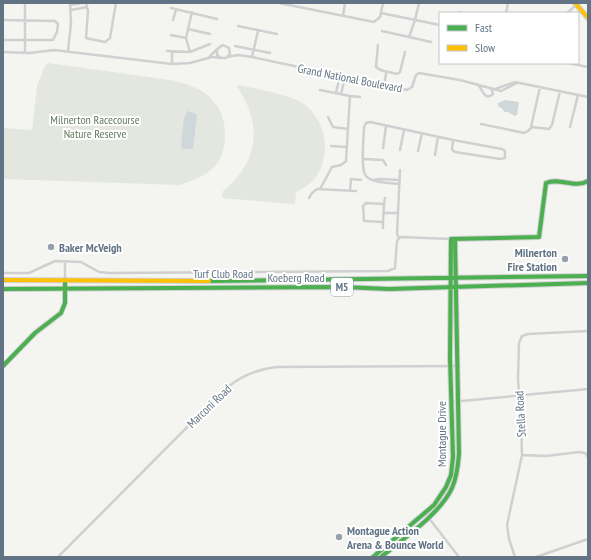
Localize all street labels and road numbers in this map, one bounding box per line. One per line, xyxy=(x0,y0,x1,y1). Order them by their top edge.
street label: Grand National Boulevard xyxy=(296,60,404,96)
street label: Turf Club Road xyxy=(193,266,253,281)
street label: Koeberg Road xyxy=(267,270,325,285)
road number: M5 xyxy=(331,278,353,296)
street label: Marconi Road xyxy=(184,381,234,431)
street label: Stella Road xyxy=(511,390,529,438)
street label: Montague Drive xyxy=(434,401,449,467)

